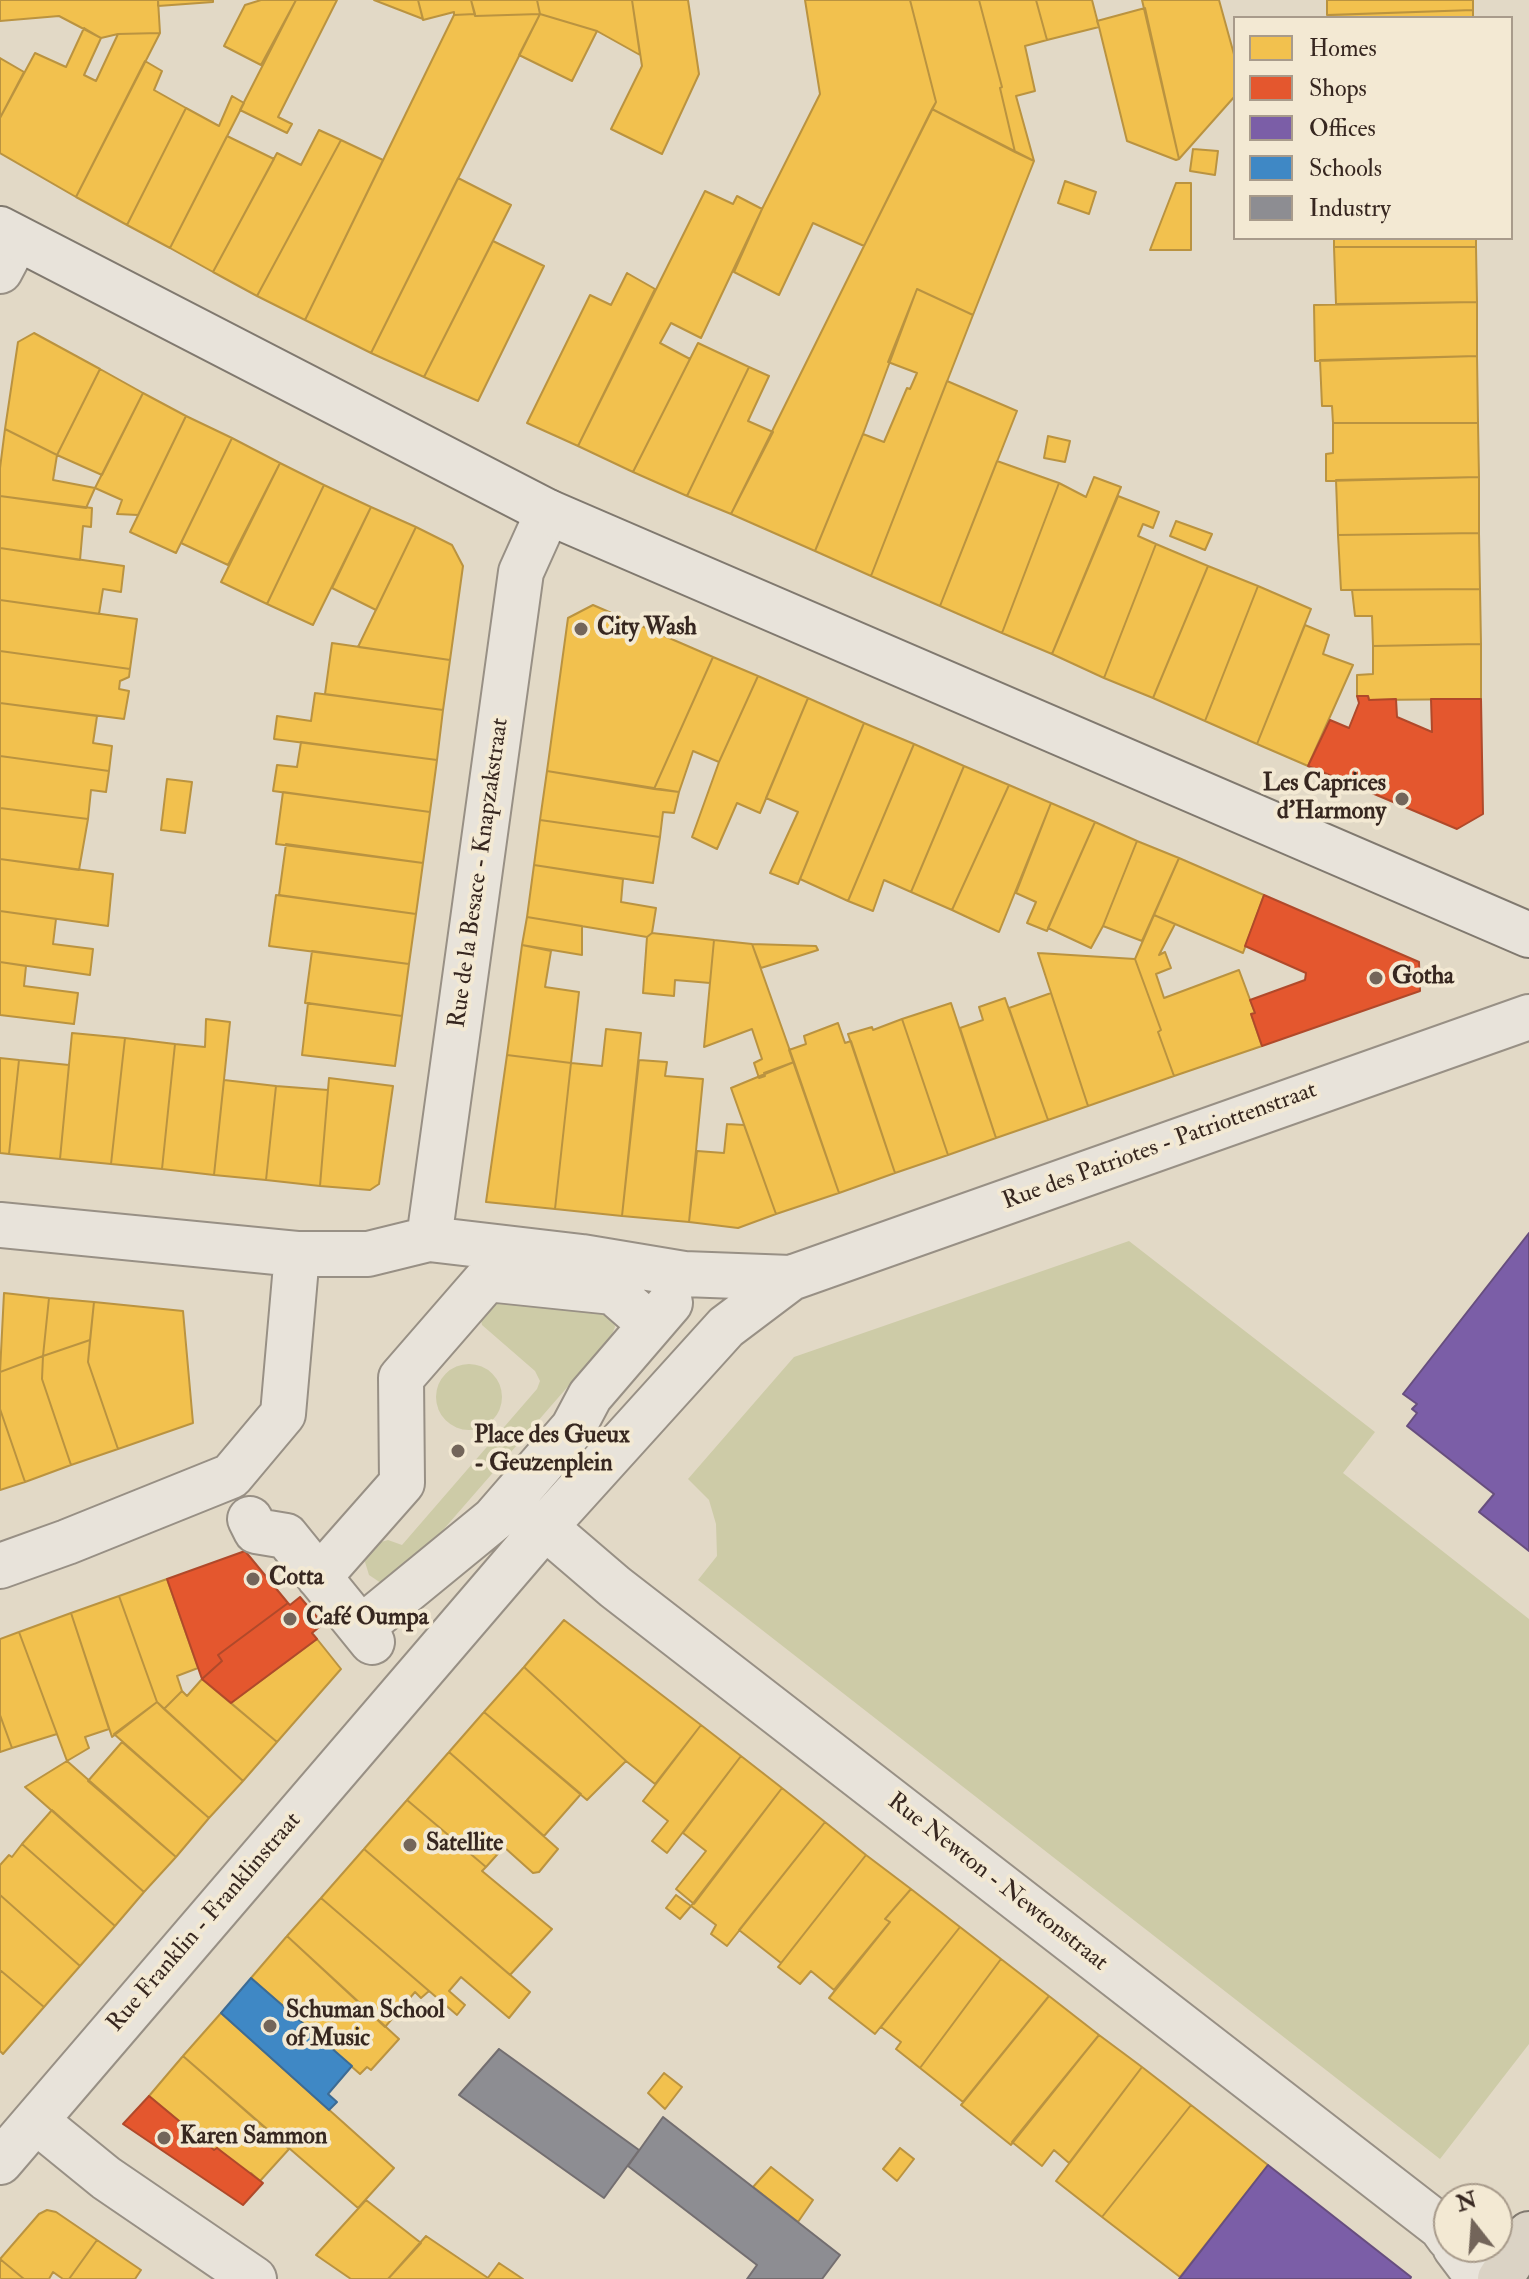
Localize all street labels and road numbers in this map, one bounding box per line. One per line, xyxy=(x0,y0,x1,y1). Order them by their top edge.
street label: Rue de la Besace - Knapzakstraat xyxy=(444,716,516,1030)
street label: Rue des Patriotes - Patriottenstraat xyxy=(999,1077,1321,1217)
street label: Rue Newton - Newtonstraat xyxy=(881,1788,1113,1978)
street label: Rue Franklin - Franklinstraat xyxy=(102,1807,308,2039)

